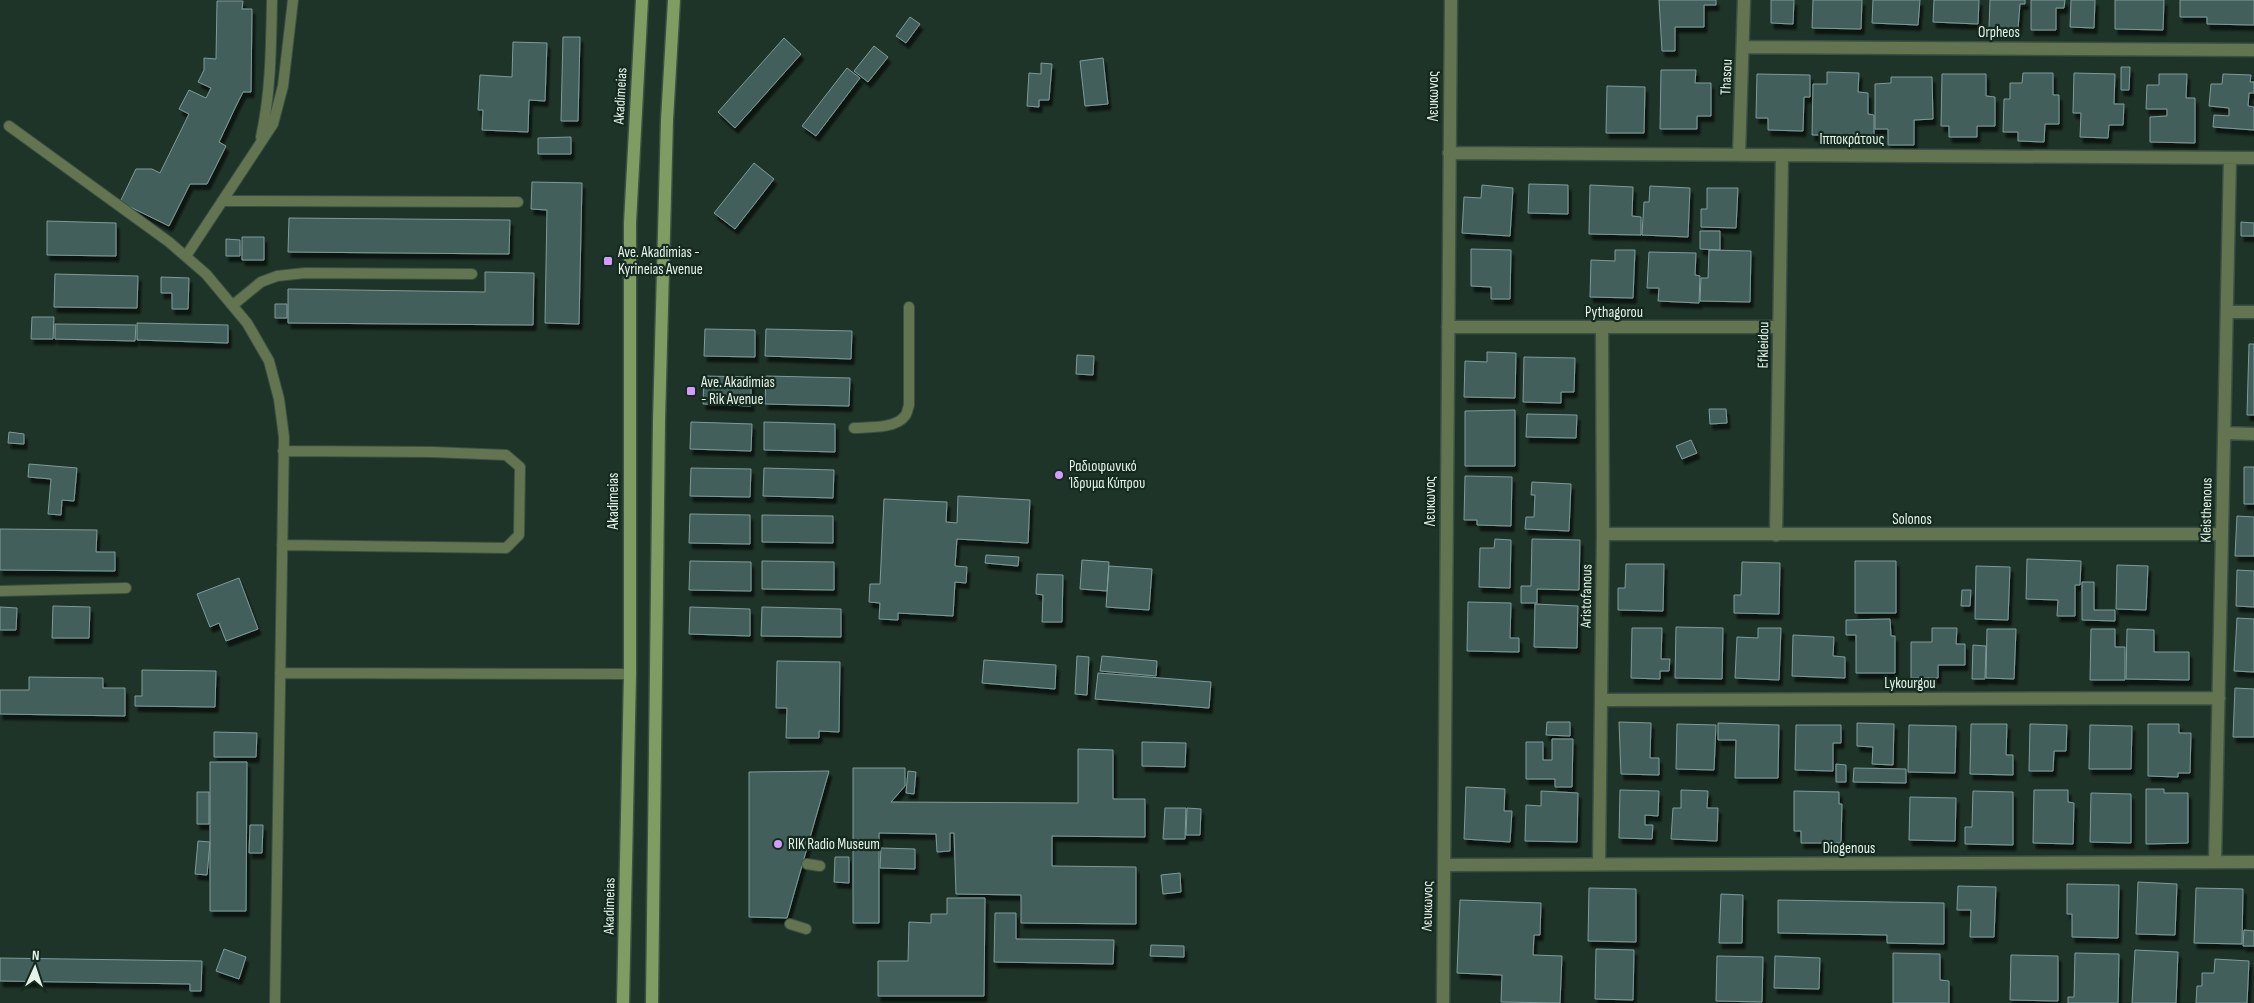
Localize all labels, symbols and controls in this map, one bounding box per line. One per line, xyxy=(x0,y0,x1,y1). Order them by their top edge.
street label: Orpheos xyxy=(1978,23,2020,42)
street label: Thasou xyxy=(1716,59,1737,95)
street label: Akadimeias xyxy=(609,67,631,126)
street label: Λευκωνος xyxy=(1424,71,1443,122)
street label: Ιπποκράτους xyxy=(1820,130,1884,149)
place label: Ave. Akadimias - Kyrineias Avenue xyxy=(617,243,703,279)
marker: Ave. Akadimias - Kyrineias Avenue xyxy=(602,255,614,267)
street label: Pythagorou xyxy=(1585,303,1643,322)
street label: Efkleidou xyxy=(1754,322,1773,368)
place label: Ave. Akadimias - Rik Avenue xyxy=(700,373,775,409)
marker: Ave. Akadimias - Rik Avenue xyxy=(685,385,697,397)
place label: Ραδιοφωνικό Ίδρυμα Κύπρου xyxy=(1068,457,1145,493)
marker: Ραδιοφωνικό Ίδρυμα Κύπρου xyxy=(1053,469,1065,481)
street label: Akadimeias xyxy=(604,473,623,530)
street label: Λευκωνος xyxy=(1421,476,1440,527)
street label: Kleisthenous xyxy=(2196,477,2217,543)
street label: Solonos xyxy=(1892,510,1932,529)
street label: Aristofanous xyxy=(1576,564,1597,629)
street label: Lykourgou xyxy=(1884,674,1936,693)
place label: RIK Radio Museum xyxy=(788,835,880,854)
marker: RIK Radio Museum xyxy=(772,838,784,850)
street label: Diogenous xyxy=(1823,839,1875,858)
street label: Akadimeias xyxy=(599,877,619,936)
street label: Λευκωνος xyxy=(1418,880,1437,932)
north arrow xyxy=(10,943,60,993)
text: N xyxy=(31,947,40,964)

